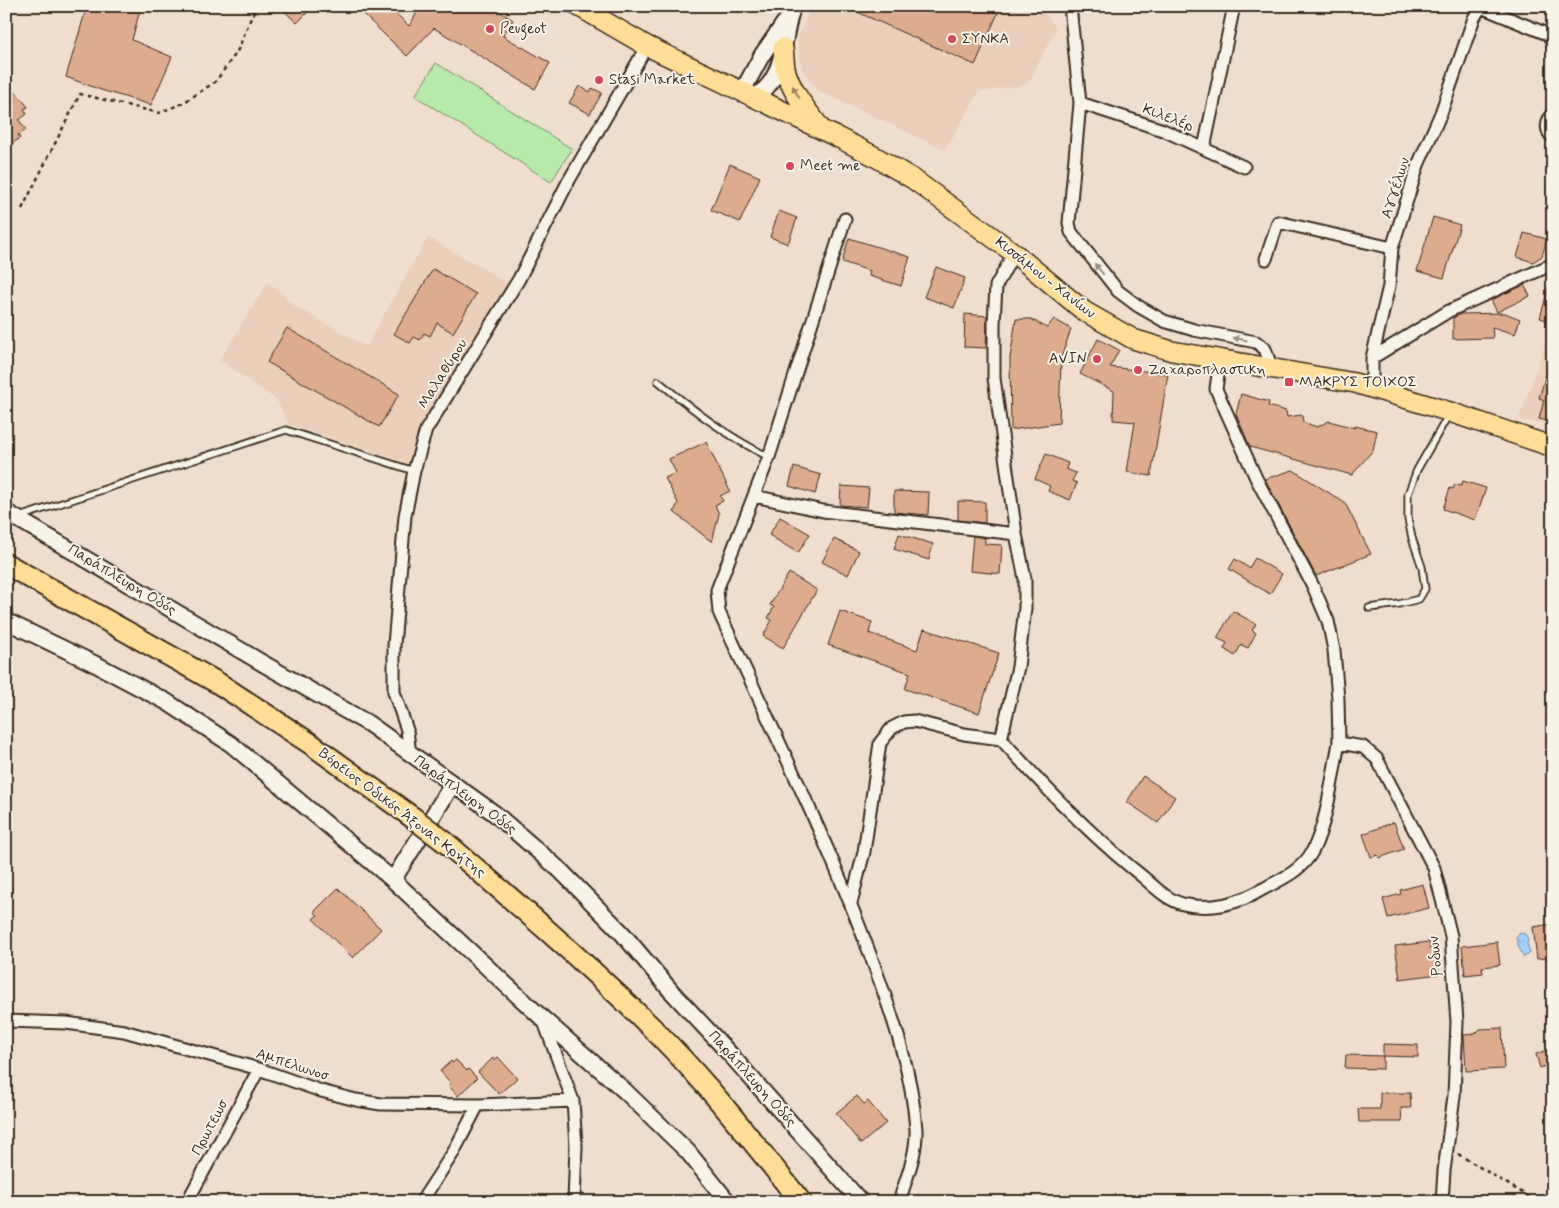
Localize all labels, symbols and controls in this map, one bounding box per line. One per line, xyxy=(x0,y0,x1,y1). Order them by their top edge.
place label: Peugeot xyxy=(500,19,547,40)
marker: Peugeot xyxy=(484,23,496,35)
place label: ΣΥΝΚΑ xyxy=(962,29,1009,49)
marker: ΣΥΝΚΑ xyxy=(946,33,958,45)
place label: Stasi Market xyxy=(609,70,695,90)
marker: Stasi Market xyxy=(593,74,605,86)
one-way arrow xyxy=(791,85,800,98)
street label: Κιλελέρ xyxy=(1140,99,1196,137)
street label: Αγγέλων xyxy=(1377,155,1415,221)
place label: Meet me xyxy=(800,156,860,176)
marker: Meet me xyxy=(784,160,796,172)
street label: Κισσάμου - Χανίων xyxy=(991,232,1100,324)
one-way arrow xyxy=(1094,263,1105,276)
street label: Μαλαθύρου xyxy=(414,335,473,413)
one-way arrow xyxy=(1232,335,1248,343)
place label: AVIN xyxy=(1049,349,1087,369)
marker: AVIN xyxy=(1091,353,1103,365)
place label: Ζαχαροπλαστικη xyxy=(1148,360,1266,380)
marker: Ζαχαροπλαστικη xyxy=(1132,364,1144,376)
place label: ΜΑΚΡΥΣ ΤΟΙΧΟΣ xyxy=(1299,372,1417,392)
marker: ΜΑΚΡΥΣ ΤΟΙΧΟΣ xyxy=(1283,376,1295,388)
street label: Παράπλευρη Οδός xyxy=(64,540,180,620)
street label: Βόρειος Οδικός Άξονας Κρήτης xyxy=(314,744,490,883)
street label: Παράπλευρη Οδός xyxy=(409,751,521,839)
street label: Ροδων xyxy=(1424,935,1448,977)
street label: Παράπλευρη Οδός xyxy=(703,1027,801,1132)
street label: Αμπελωνοσ xyxy=(253,1044,332,1086)
street label: Πρωτεωσ xyxy=(187,1096,233,1159)

